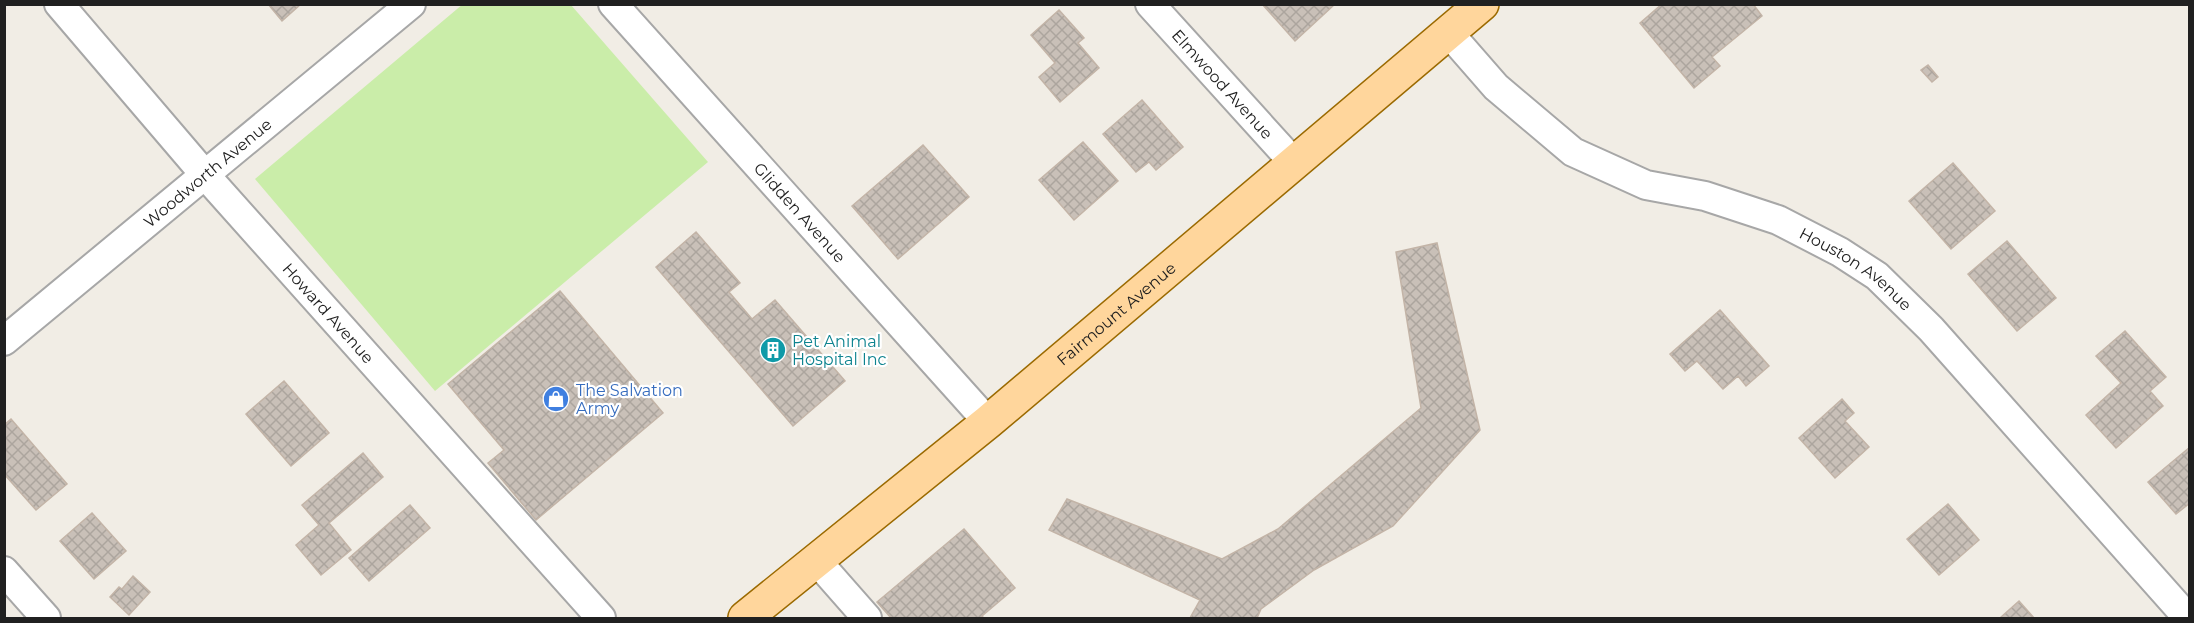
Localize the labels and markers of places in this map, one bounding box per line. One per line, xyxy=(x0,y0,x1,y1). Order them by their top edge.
place label: Pet Animal Hospital Inc xyxy=(792,332,887,369)
building icon: Pet Animal Hospital Inc xyxy=(758,335,788,365)
place label: The Salvation Army xyxy=(576,381,683,418)
shop icon: The Salvation Army xyxy=(541,384,571,414)

